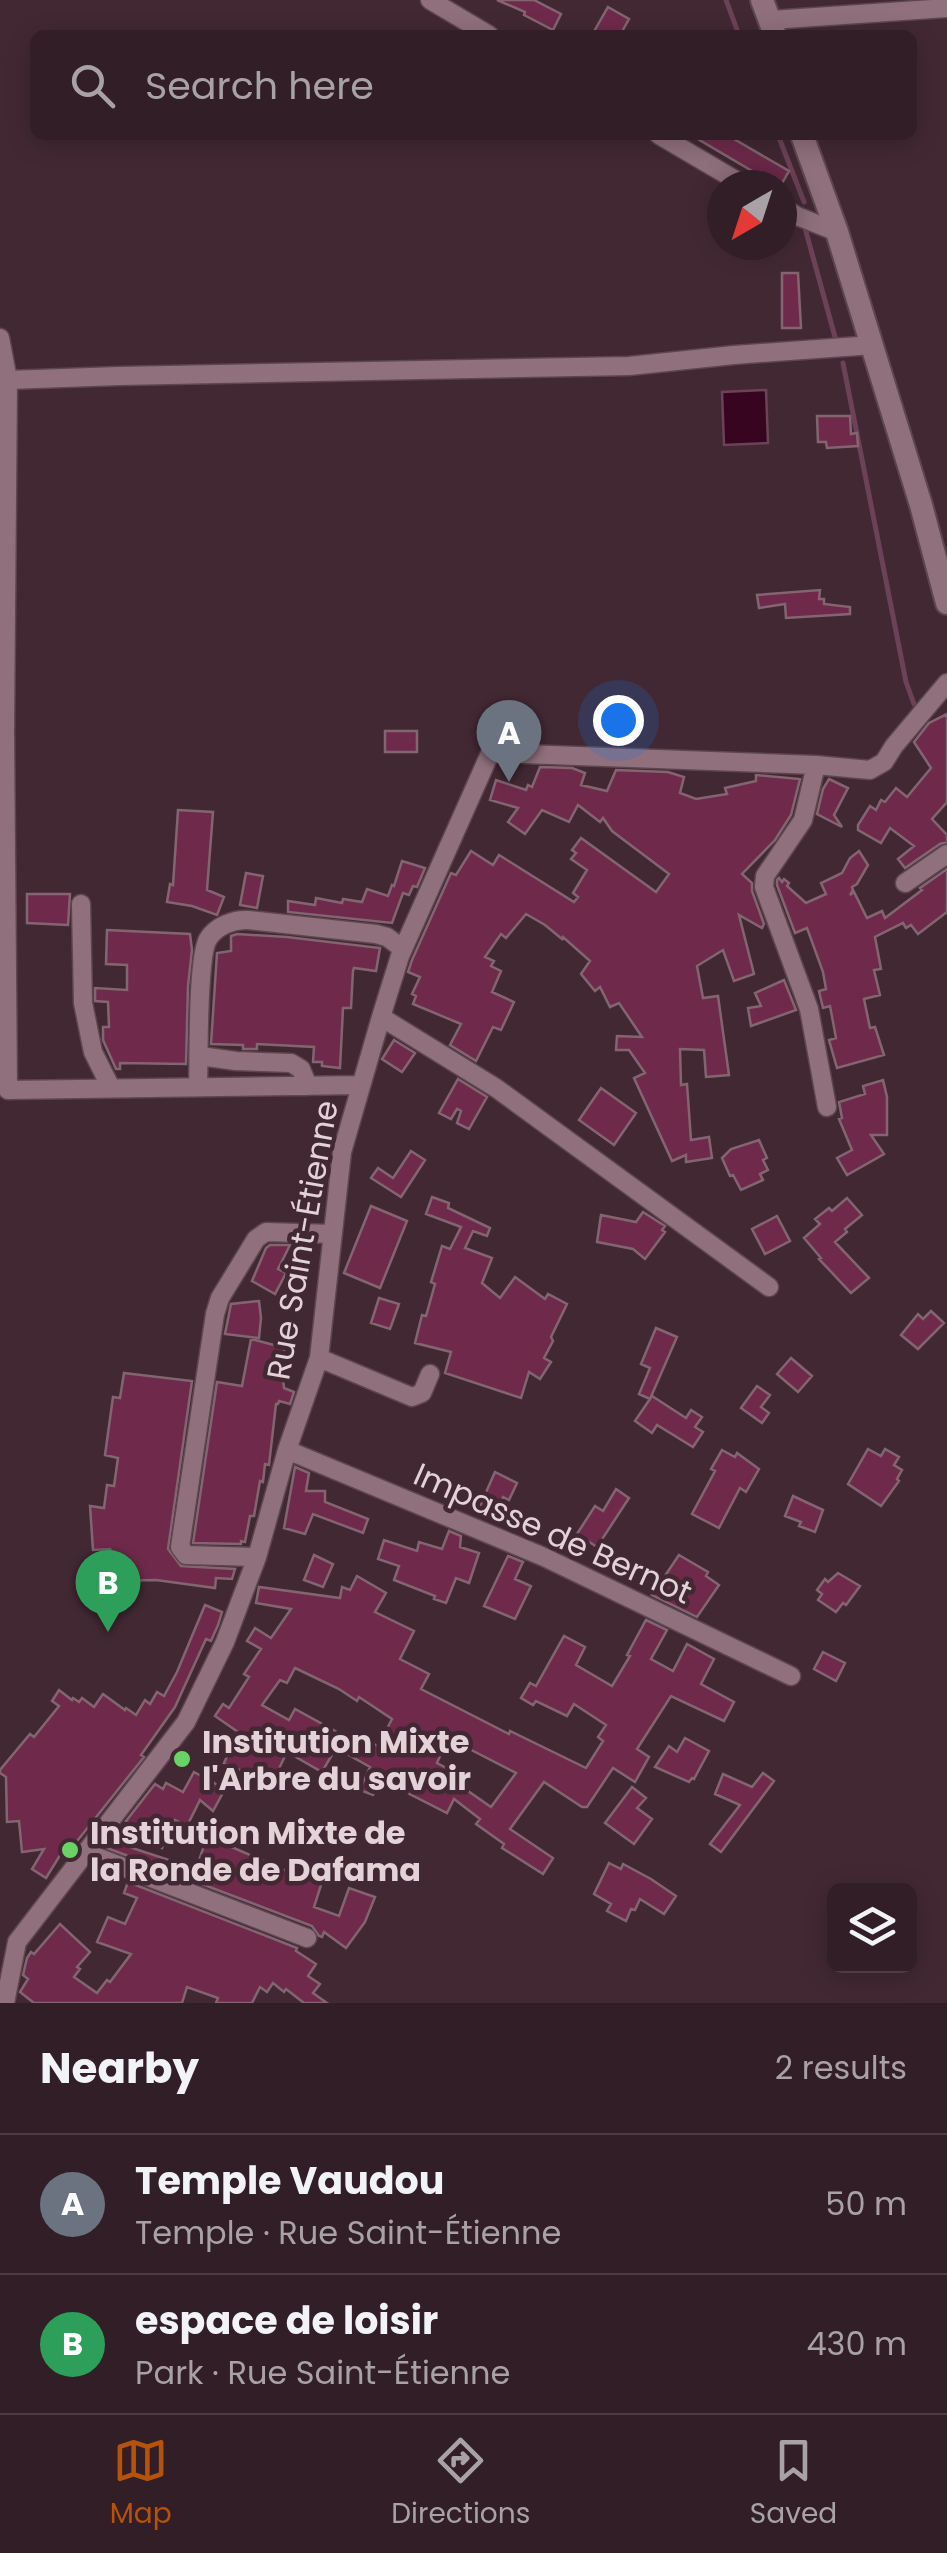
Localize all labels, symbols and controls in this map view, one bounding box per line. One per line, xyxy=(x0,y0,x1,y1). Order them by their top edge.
search box xyxy=(30,30,917,140)
icon: search xyxy=(65,58,120,113)
text: Search here xyxy=(145,59,374,112)
north arrow xyxy=(707,170,797,260)
your location xyxy=(593,695,644,746)
pin: A xyxy=(476,700,542,782)
street label: Rue Saint-Étienne xyxy=(255,1097,349,1383)
street label: Impasse de Bernot xyxy=(407,1451,699,1615)
pin: B xyxy=(76,1550,140,1632)
place label: Institution Mixte l'Arbre du savoir xyxy=(202,1719,471,1801)
marker: Institution Mixte l'Arbre du savoir xyxy=(171,1748,193,1770)
place label: Institution Mixte de la Ronde de Dafama xyxy=(90,1810,421,1892)
marker: Institution Mixte de la Ronde de Dafama xyxy=(59,1839,81,1861)
map controls xyxy=(827,1883,917,1973)
button: layers xyxy=(827,1883,917,1973)
text: Nearby xyxy=(40,2039,199,2098)
text: 2 results xyxy=(775,2045,907,2090)
text: Temple Vaudou xyxy=(135,2154,444,2207)
text: A xyxy=(61,2181,84,2226)
text: 50 m xyxy=(825,2181,907,2226)
text: Temple · Rue Saint-Étienne xyxy=(135,2210,561,2255)
text: espace de loisir xyxy=(135,2294,438,2347)
text: B xyxy=(62,2321,83,2366)
text: 430 m xyxy=(806,2321,907,2366)
text: Park · Rue Saint-Étienne xyxy=(135,2350,510,2395)
tab: Map xyxy=(110,2433,172,2535)
tab: Directions xyxy=(391,2433,530,2535)
tab: Saved xyxy=(750,2433,837,2535)

